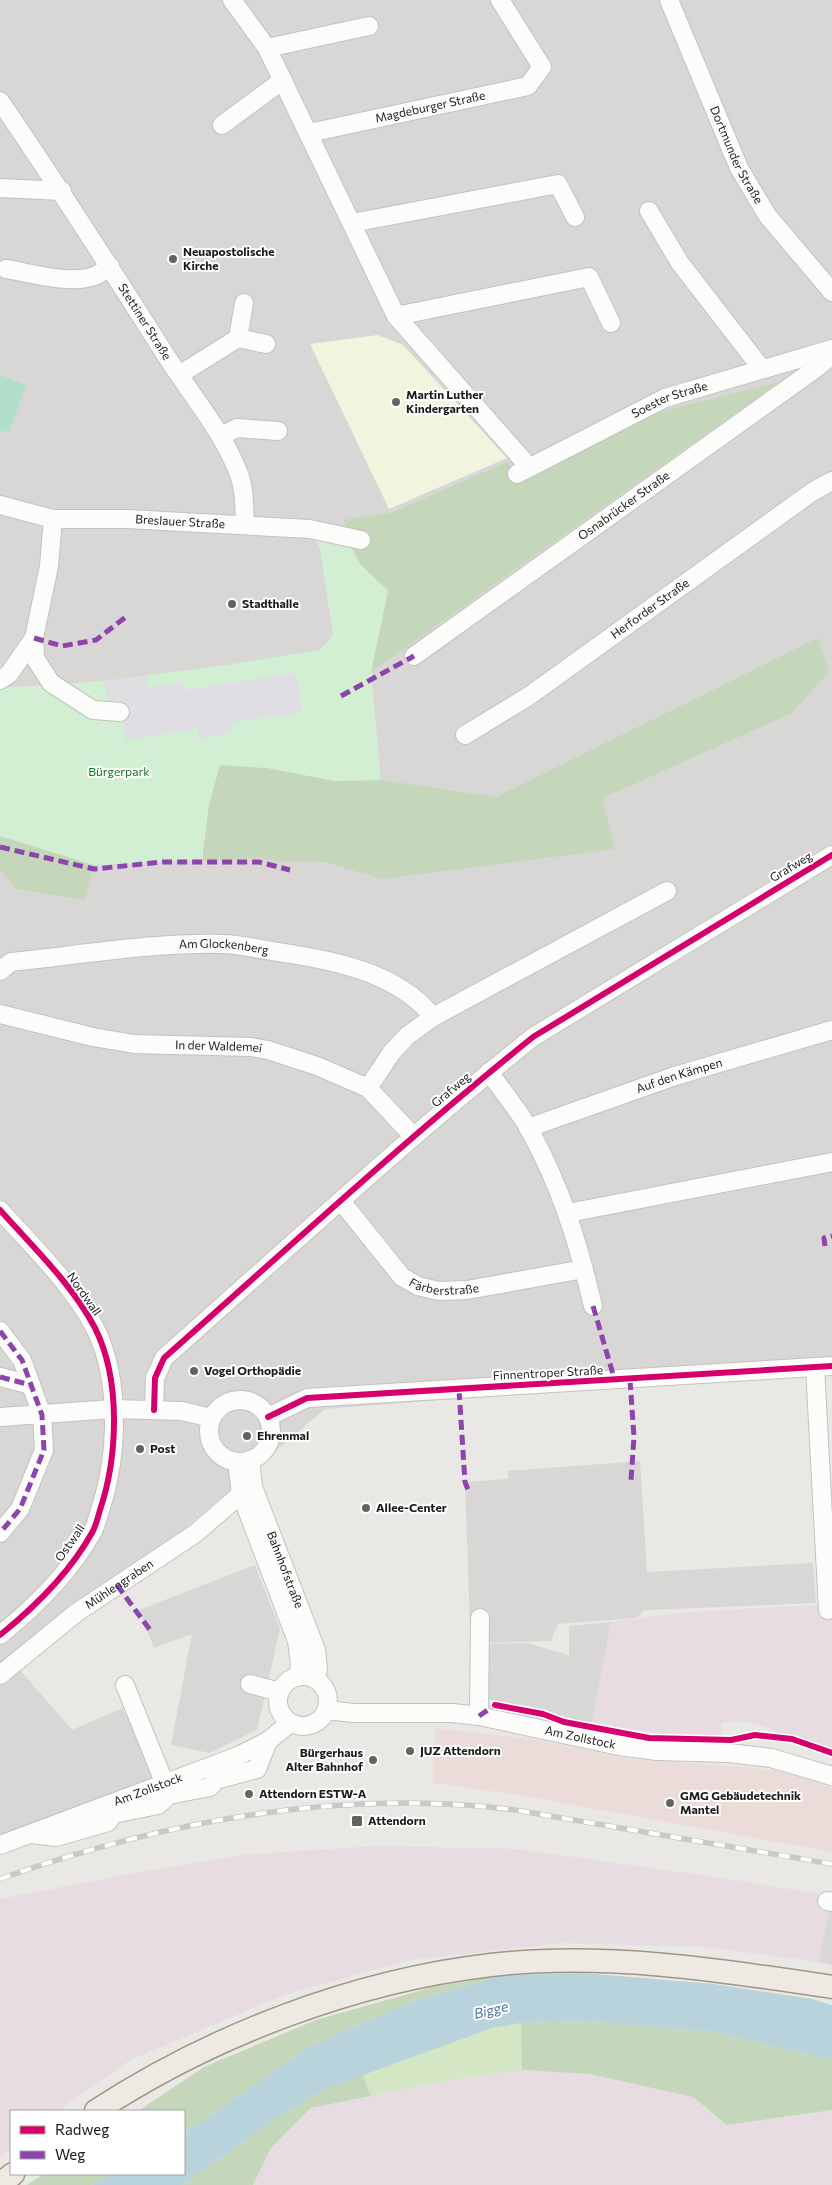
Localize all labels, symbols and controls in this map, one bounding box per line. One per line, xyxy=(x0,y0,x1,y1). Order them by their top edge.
street label: Magdeburger Straße xyxy=(374,87,486,125)
street label: Dortmunder Straße xyxy=(708,104,767,206)
place label: Neuapostolische Kirche xyxy=(183,244,275,272)
marker: Neuapostolische Kirche xyxy=(167,253,179,265)
street label: Stettiner Straße xyxy=(116,281,175,362)
street label: Soester Straße xyxy=(629,378,709,420)
place label: Martin Luther Kindergarten xyxy=(406,387,484,415)
marker: Martin Luther Kindergarten xyxy=(390,396,402,408)
street label: Osnabrücker Straße xyxy=(575,468,672,542)
street label: Breslauer Straße xyxy=(135,511,226,530)
street label: Herforder Straße xyxy=(607,575,691,641)
place label: Stadthalle xyxy=(242,596,299,610)
marker: Stadthalle xyxy=(226,598,238,610)
park label: Bürgerpark xyxy=(88,764,150,778)
street label: Grafweg xyxy=(767,848,815,884)
street label: Am Glockenberg xyxy=(178,936,270,957)
street label: In der Waldemei xyxy=(175,1037,263,1055)
street label: Auf den Kämpen xyxy=(634,1055,724,1095)
street label: Grafweg xyxy=(428,1069,473,1110)
street label: Nordwall xyxy=(65,1269,105,1318)
street label: Färberstraße xyxy=(407,1275,480,1297)
street label: Finnentroper Straße xyxy=(492,1362,603,1382)
place label: Vogel Orthopädie xyxy=(204,1363,301,1377)
marker: Vogel Orthopädie xyxy=(188,1365,200,1377)
place label: Ehrenmal xyxy=(257,1428,309,1442)
marker: Ehrenmal xyxy=(241,1430,253,1442)
place label: Post xyxy=(150,1441,175,1455)
marker: Post xyxy=(134,1443,146,1455)
place label: Allee-Center xyxy=(376,1500,447,1514)
marker: Allee-Center xyxy=(360,1502,372,1514)
street label: Ostwall xyxy=(51,1521,87,1564)
street label: Bahnhofstraße xyxy=(265,1529,307,1610)
street label: Mühlengraben xyxy=(82,1556,155,1611)
street label: Am Zollstock xyxy=(544,1722,618,1751)
place label: JUZ Attendorn xyxy=(420,1743,501,1758)
place label: Bürgerhaus Alter Bahnhof xyxy=(285,1745,363,1773)
marker: JUZ Attendorn xyxy=(404,1745,416,1757)
marker: Bürgerhaus Alter Bahnhof xyxy=(367,1754,379,1766)
street label: Am Zollstock xyxy=(111,1769,184,1808)
place label: Attendorn ESTW-A xyxy=(259,1786,367,1800)
marker: Attendorn ESTW-A xyxy=(243,1788,255,1800)
place label: GMG Gebäudetechnik Mantel xyxy=(680,1788,801,1816)
marker: GMG Gebäudetechnik Mantel xyxy=(664,1797,676,1809)
place label: Attendorn xyxy=(368,1813,426,1827)
marker: Attendorn xyxy=(350,1814,364,1828)
water label: Bigge xyxy=(472,1997,511,2022)
legend xyxy=(10,2110,185,2175)
text: Radweg xyxy=(55,2120,109,2138)
text: Weg xyxy=(55,2145,85,2163)

